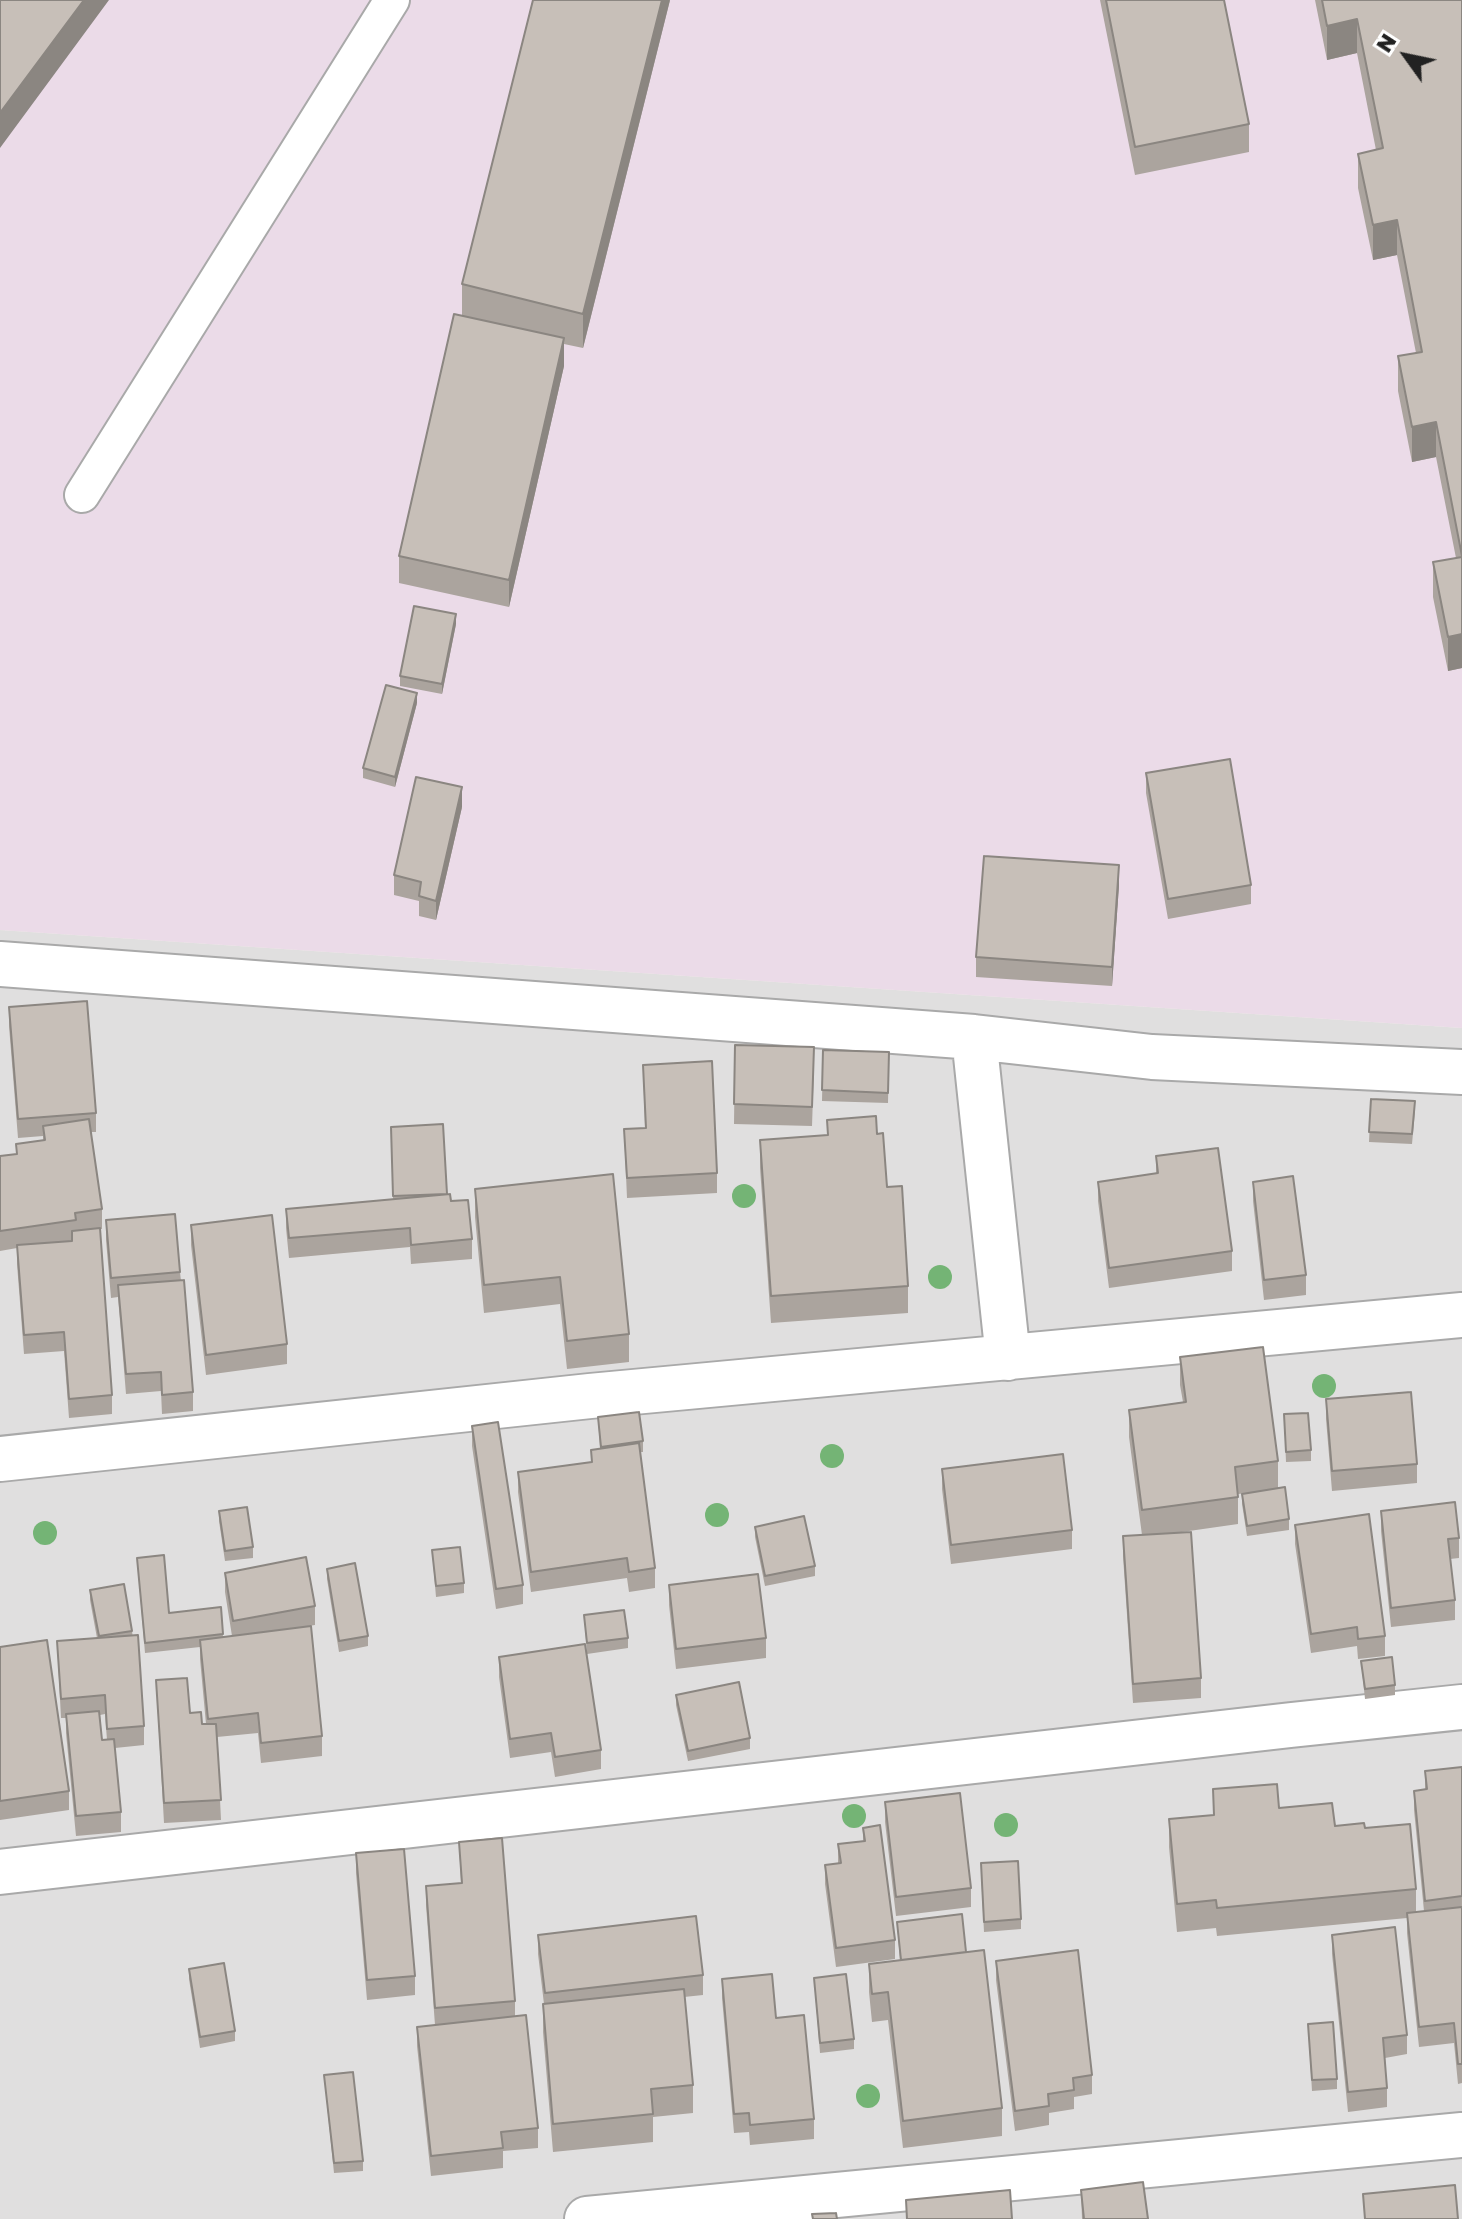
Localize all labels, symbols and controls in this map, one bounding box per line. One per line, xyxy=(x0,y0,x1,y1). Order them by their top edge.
north arrow xyxy=(1366,16,1446,96)
text: N xyxy=(1370,28,1401,57)

